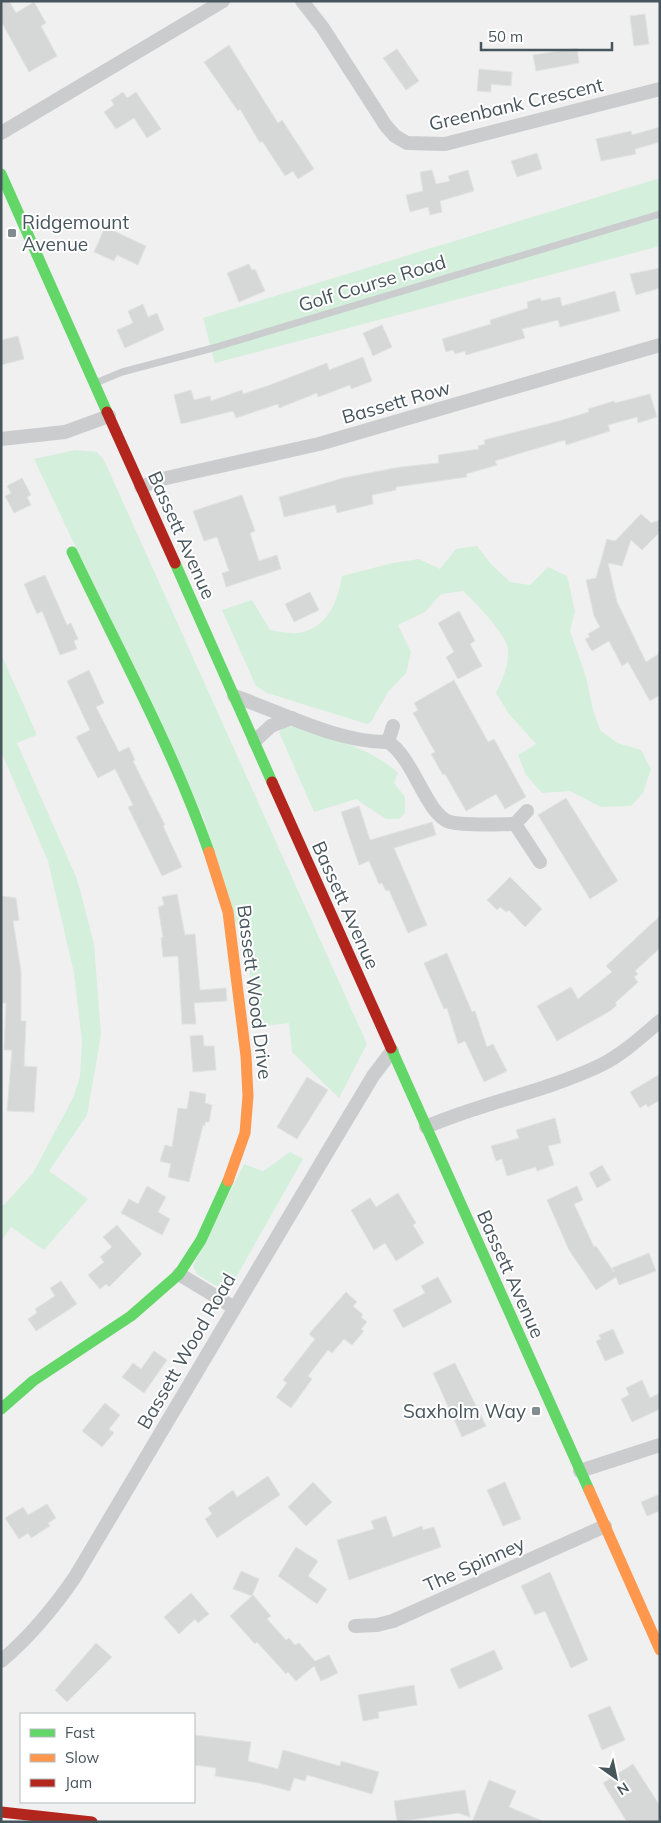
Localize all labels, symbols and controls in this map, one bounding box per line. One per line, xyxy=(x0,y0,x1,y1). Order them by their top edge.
scale bar xyxy=(481,20,612,52)
text: 50 m xyxy=(488,27,523,46)
street label: Greenbank Crescent xyxy=(427,72,606,136)
place label: Ridgemount Avenue xyxy=(22,210,129,256)
marker: Ridgemount Avenue xyxy=(6,227,18,239)
street label: Golf Course Road xyxy=(295,249,449,317)
street label: Bassett Row xyxy=(339,375,453,429)
street label: Bassett Avenue xyxy=(143,467,221,603)
street label: Bassett Avenue xyxy=(307,837,385,973)
street label: Bassett Wood Drive xyxy=(232,903,278,1081)
street label: Bassett Avenue xyxy=(472,1206,550,1342)
street label: Bassett Wood Road xyxy=(132,1269,240,1433)
place label: Saxholm Way xyxy=(403,1399,526,1423)
marker: Saxholm Way xyxy=(530,1405,542,1417)
street label: The Spinney xyxy=(420,1531,528,1597)
legend xyxy=(20,1713,195,1803)
text: Fast xyxy=(65,1723,95,1742)
text: Slow xyxy=(65,1748,99,1767)
north arrow xyxy=(591,1753,641,1803)
text: Jam xyxy=(65,1773,92,1792)
text: N xyxy=(614,1778,632,1799)

